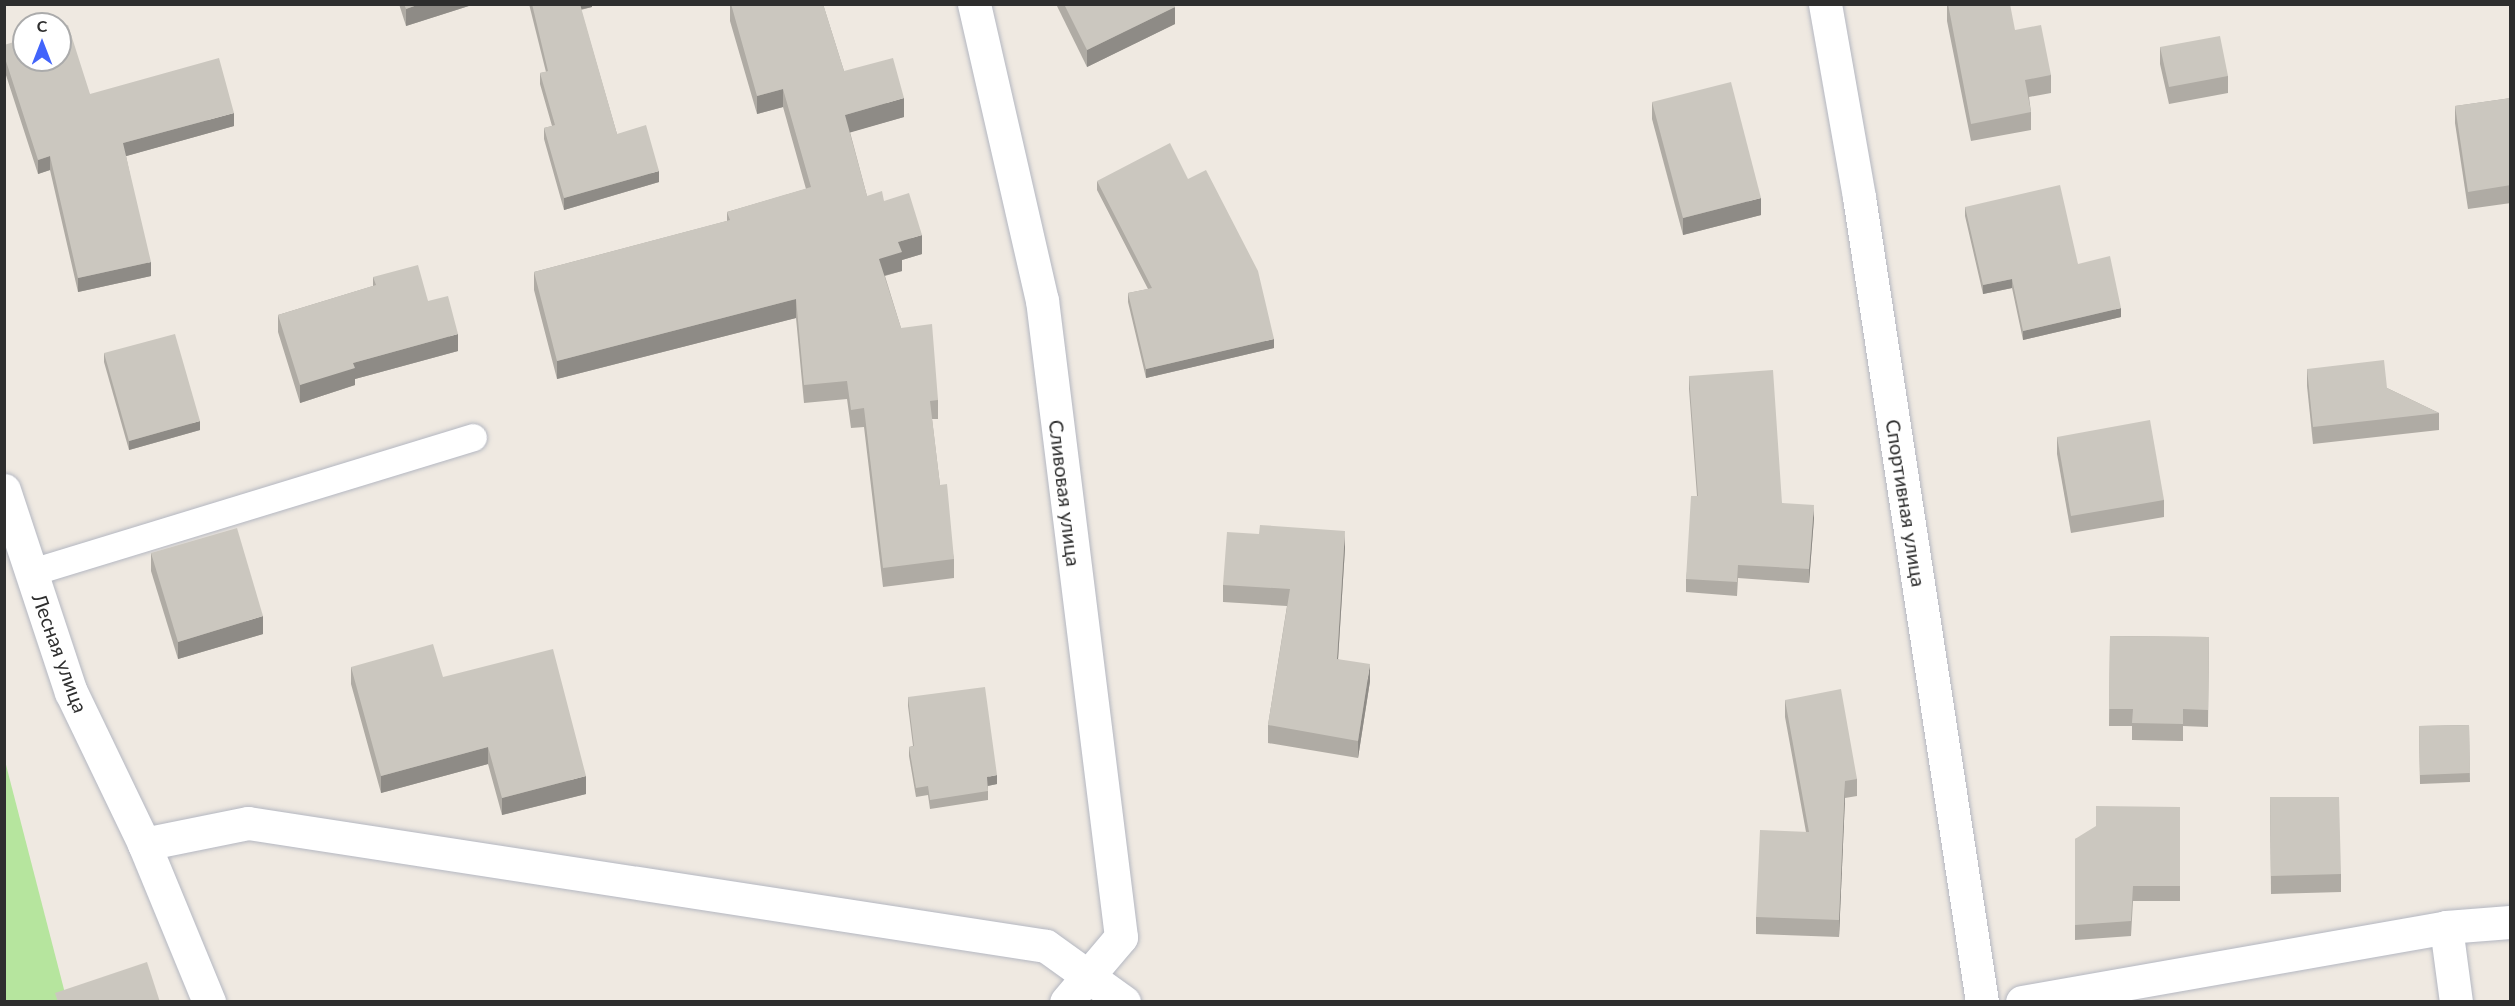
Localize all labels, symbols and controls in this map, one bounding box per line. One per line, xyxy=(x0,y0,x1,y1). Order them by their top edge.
north arrow xyxy=(12,12,72,72)
text: С xyxy=(37,16,47,35)
street label: Сливовая улица xyxy=(1044,418,1086,568)
street label: Спортивная улица xyxy=(1881,418,1931,588)
street label: Лесная улица xyxy=(27,590,93,716)

